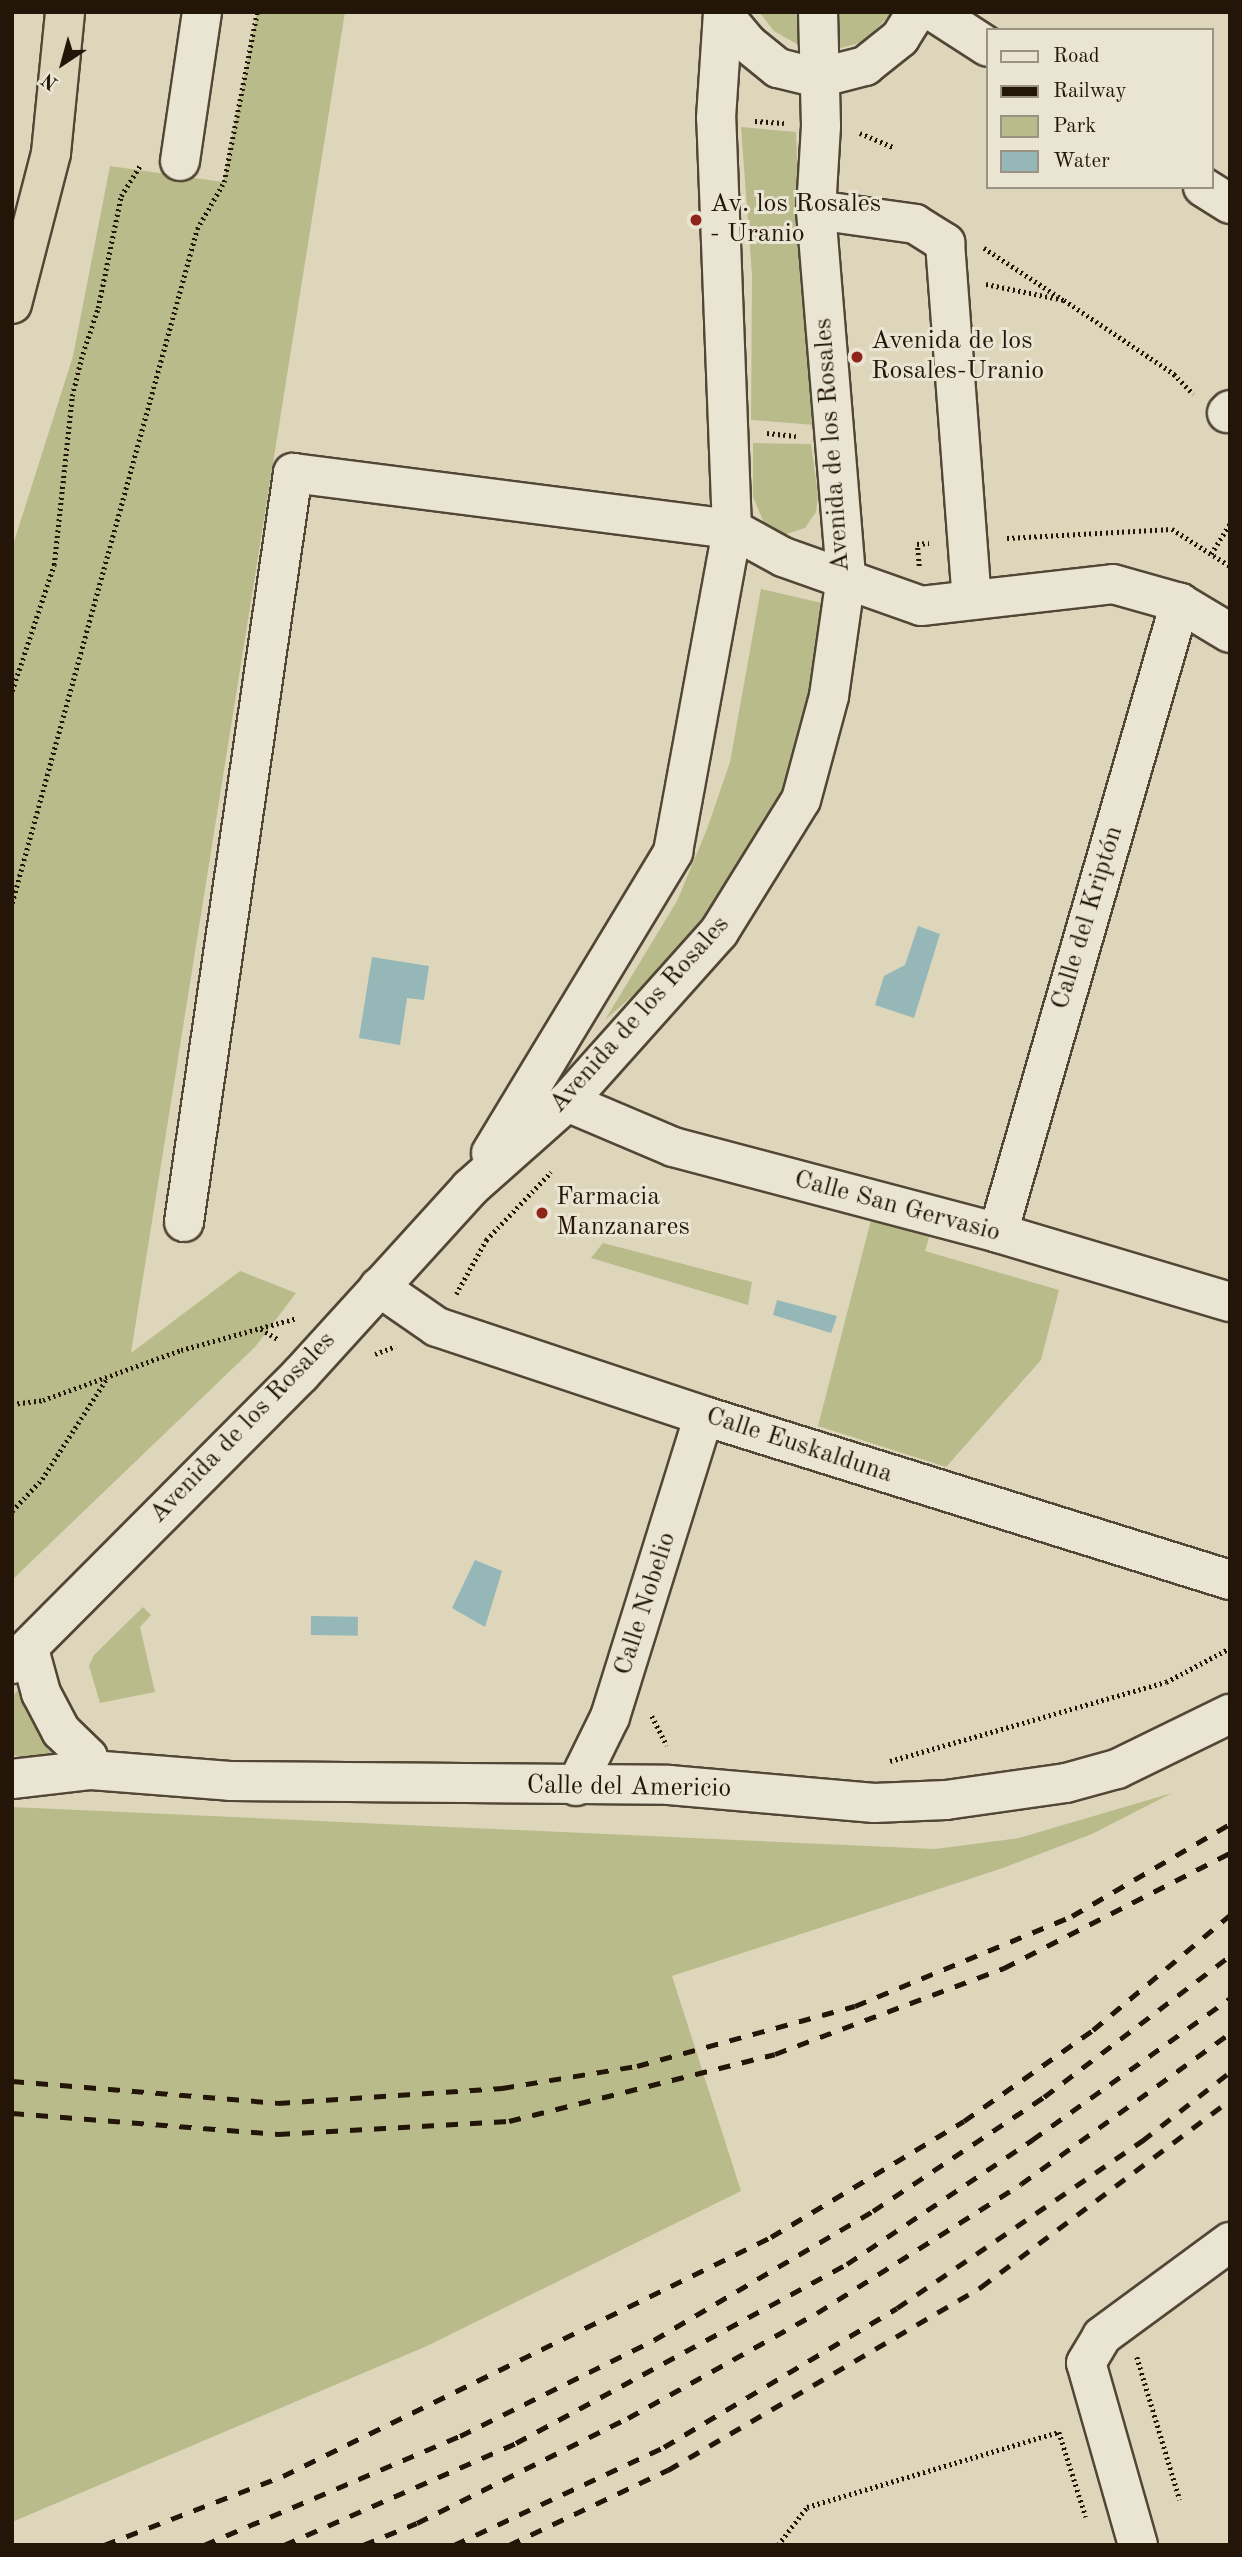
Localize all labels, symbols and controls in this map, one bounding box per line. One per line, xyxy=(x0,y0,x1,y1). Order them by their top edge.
north arrow xyxy=(28,28,98,98)
legend xyxy=(986,28,1214,189)
text: Road xyxy=(1053,46,1100,67)
text: N xyxy=(39,68,62,92)
text: Railway xyxy=(1053,81,1127,102)
text: Park xyxy=(1053,116,1096,137)
text: Water xyxy=(1053,151,1110,172)
place label: Av. los Rosales - Uranio xyxy=(710,189,881,250)
marker: Av. los Rosales - Uranio xyxy=(688,212,704,228)
street label: Avenida de los Rosales xyxy=(809,317,857,573)
place label: Avenida de los Rosales-Uranio xyxy=(871,326,1044,388)
marker: Avenida de los Rosales-Uranio xyxy=(849,349,865,365)
street label: Calle del Kriptón xyxy=(1045,822,1131,1014)
street label: Avenida de los Rosales xyxy=(543,910,737,1120)
street label: Calle San Gervasio xyxy=(790,1164,1004,1250)
place label: Farmacia Manzanares xyxy=(556,1182,690,1244)
marker: Farmacia Manzanares xyxy=(534,1205,550,1221)
street label: Avenida de los Rosales xyxy=(143,1326,343,1530)
street label: Calle Euskalduna xyxy=(702,1401,896,1491)
street label: Calle Nobelio xyxy=(608,1528,684,1680)
street label: Calle del Americio xyxy=(526,1771,732,1805)

